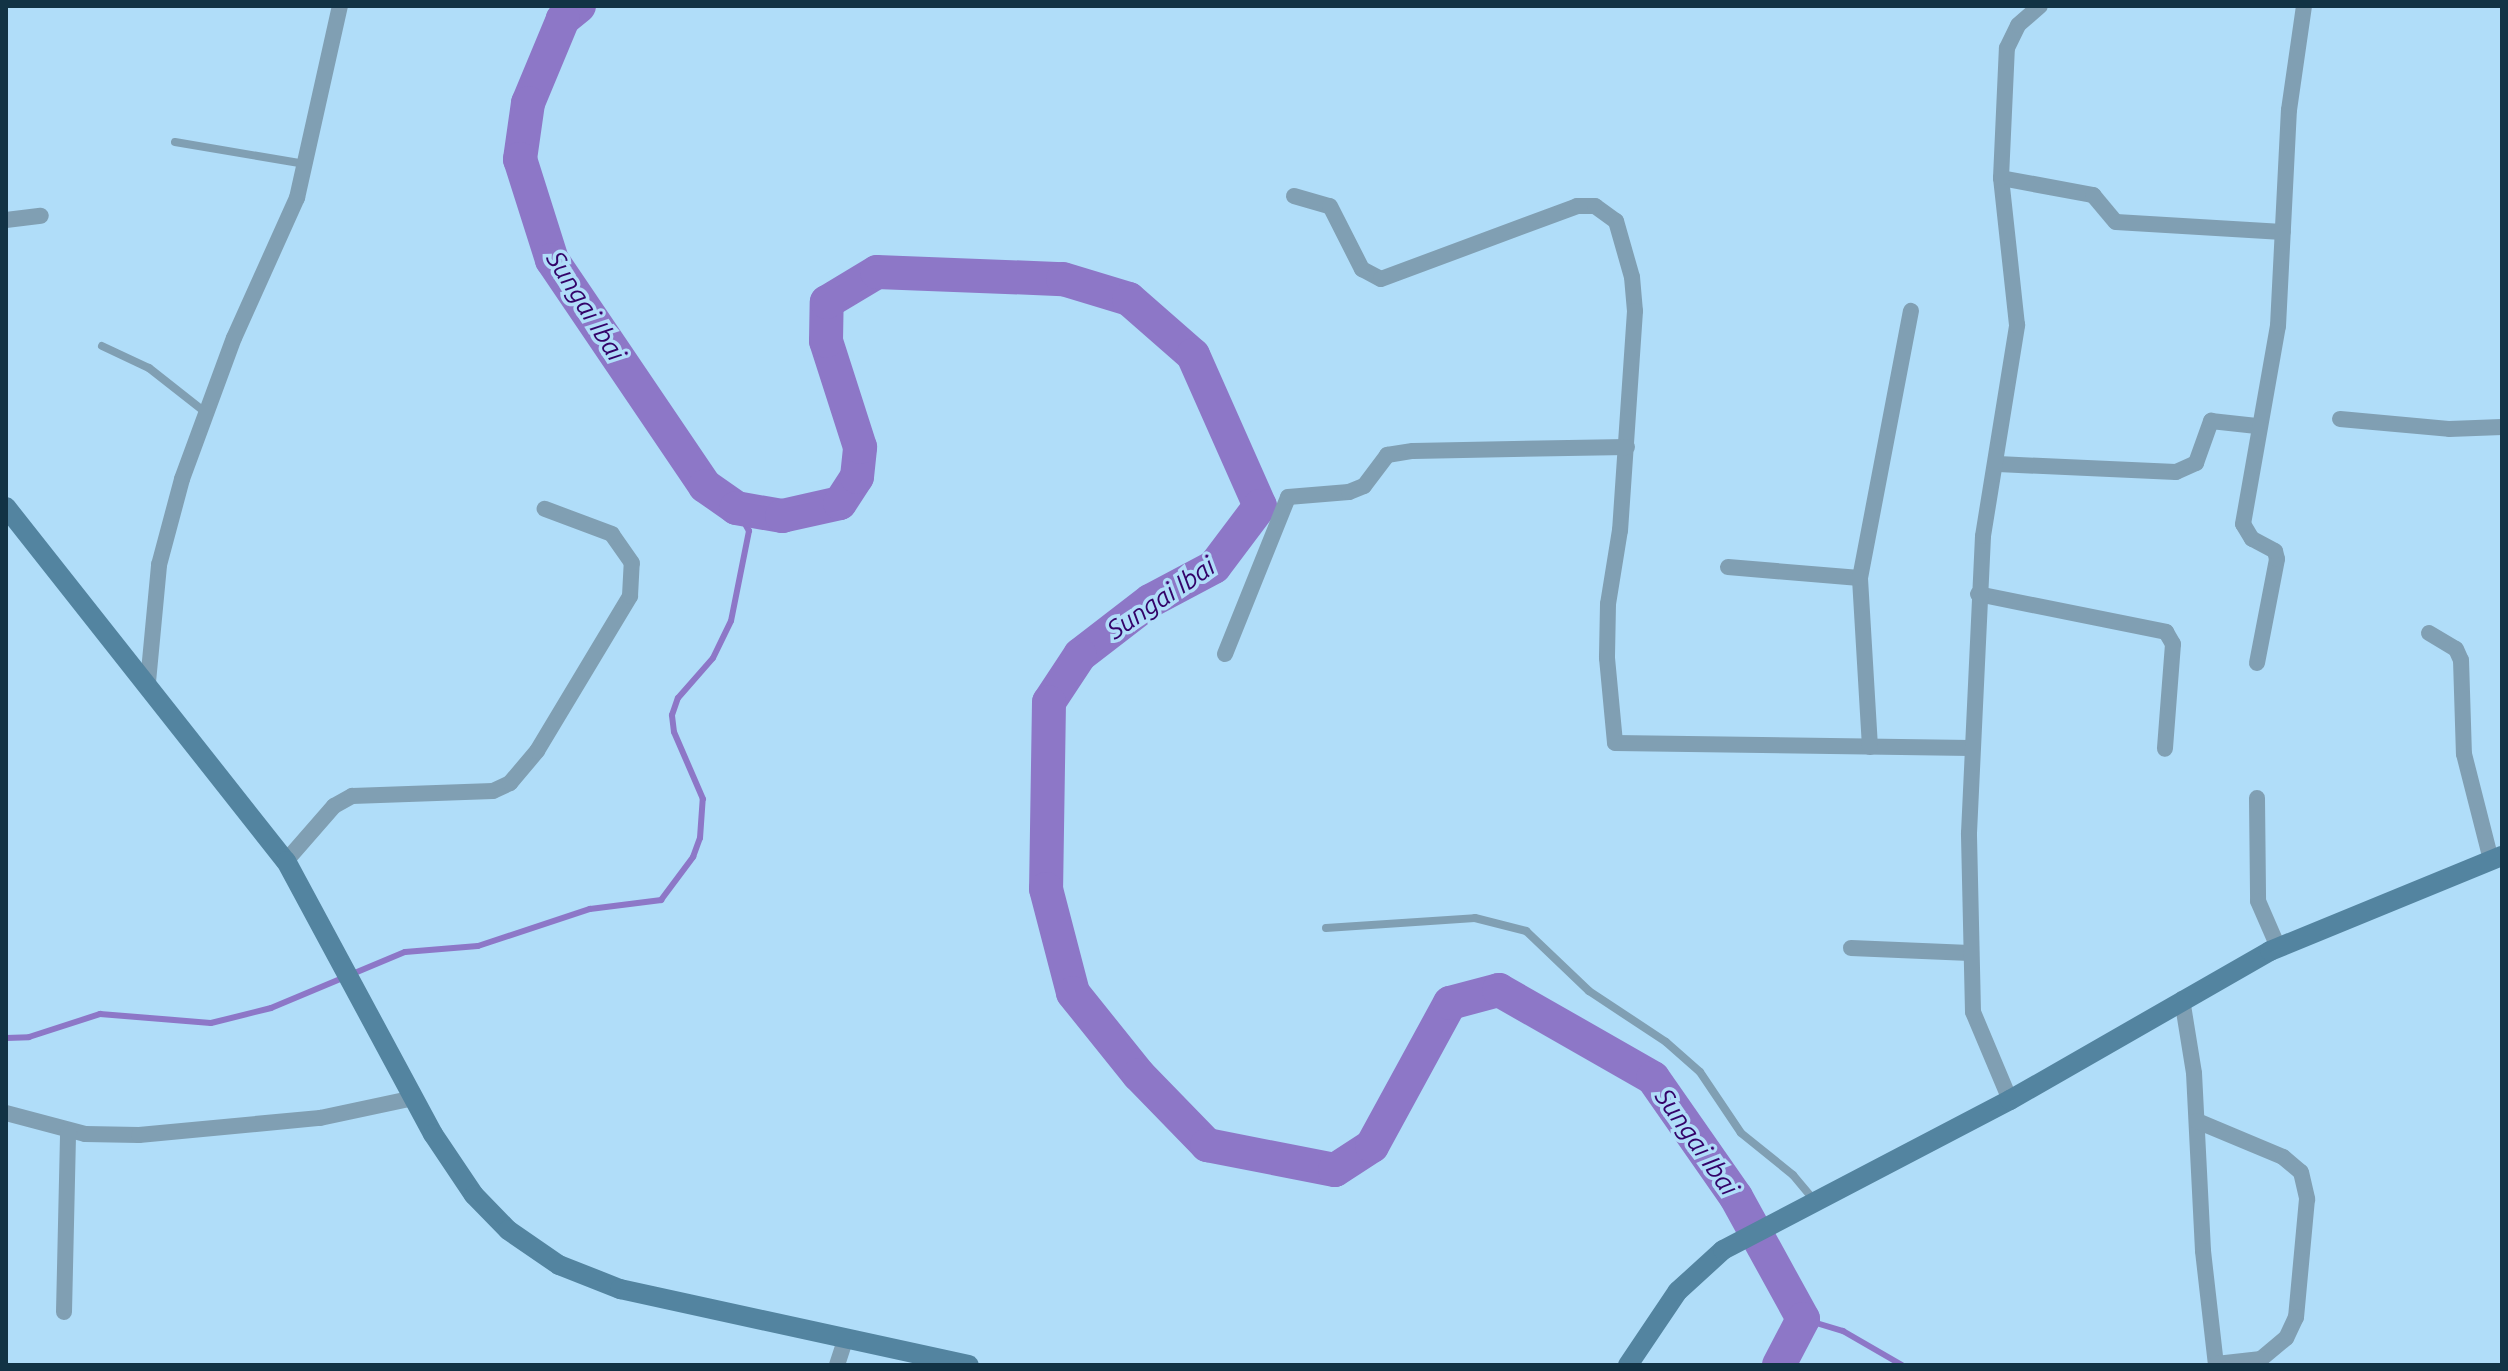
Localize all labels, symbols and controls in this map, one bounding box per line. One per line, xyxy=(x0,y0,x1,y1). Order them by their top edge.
water label: Sungai Ibai xyxy=(540,245,632,367)
water label: Sungai Ibai xyxy=(1101,551,1221,645)
water label: Sungai Ibai xyxy=(1649,1082,1745,1202)

